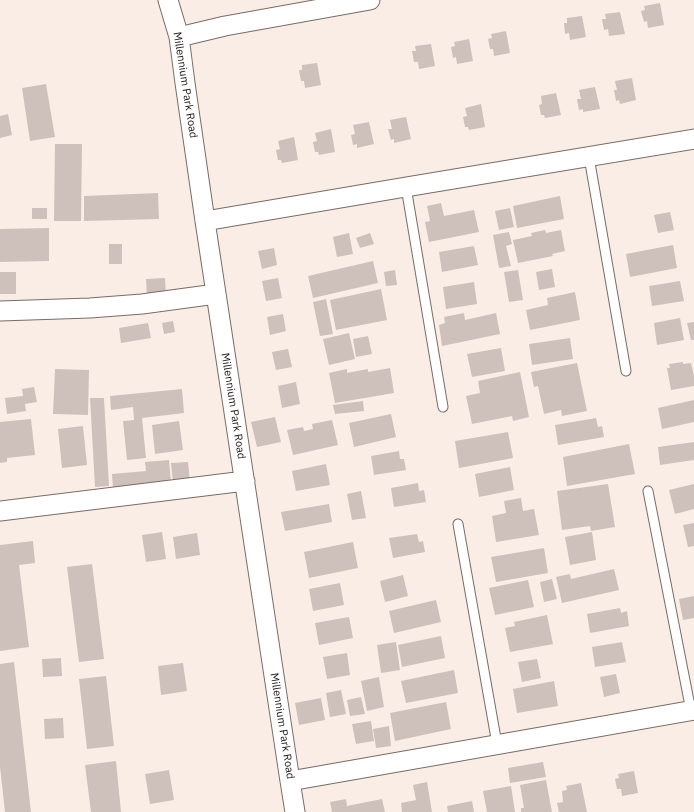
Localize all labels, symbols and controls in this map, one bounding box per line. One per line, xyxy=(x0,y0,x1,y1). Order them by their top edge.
street label: Millennium Park Road xyxy=(170,31,200,139)
street label: Millennium Park Road xyxy=(218,352,248,460)
street label: Millennium Park Road xyxy=(267,672,297,780)

